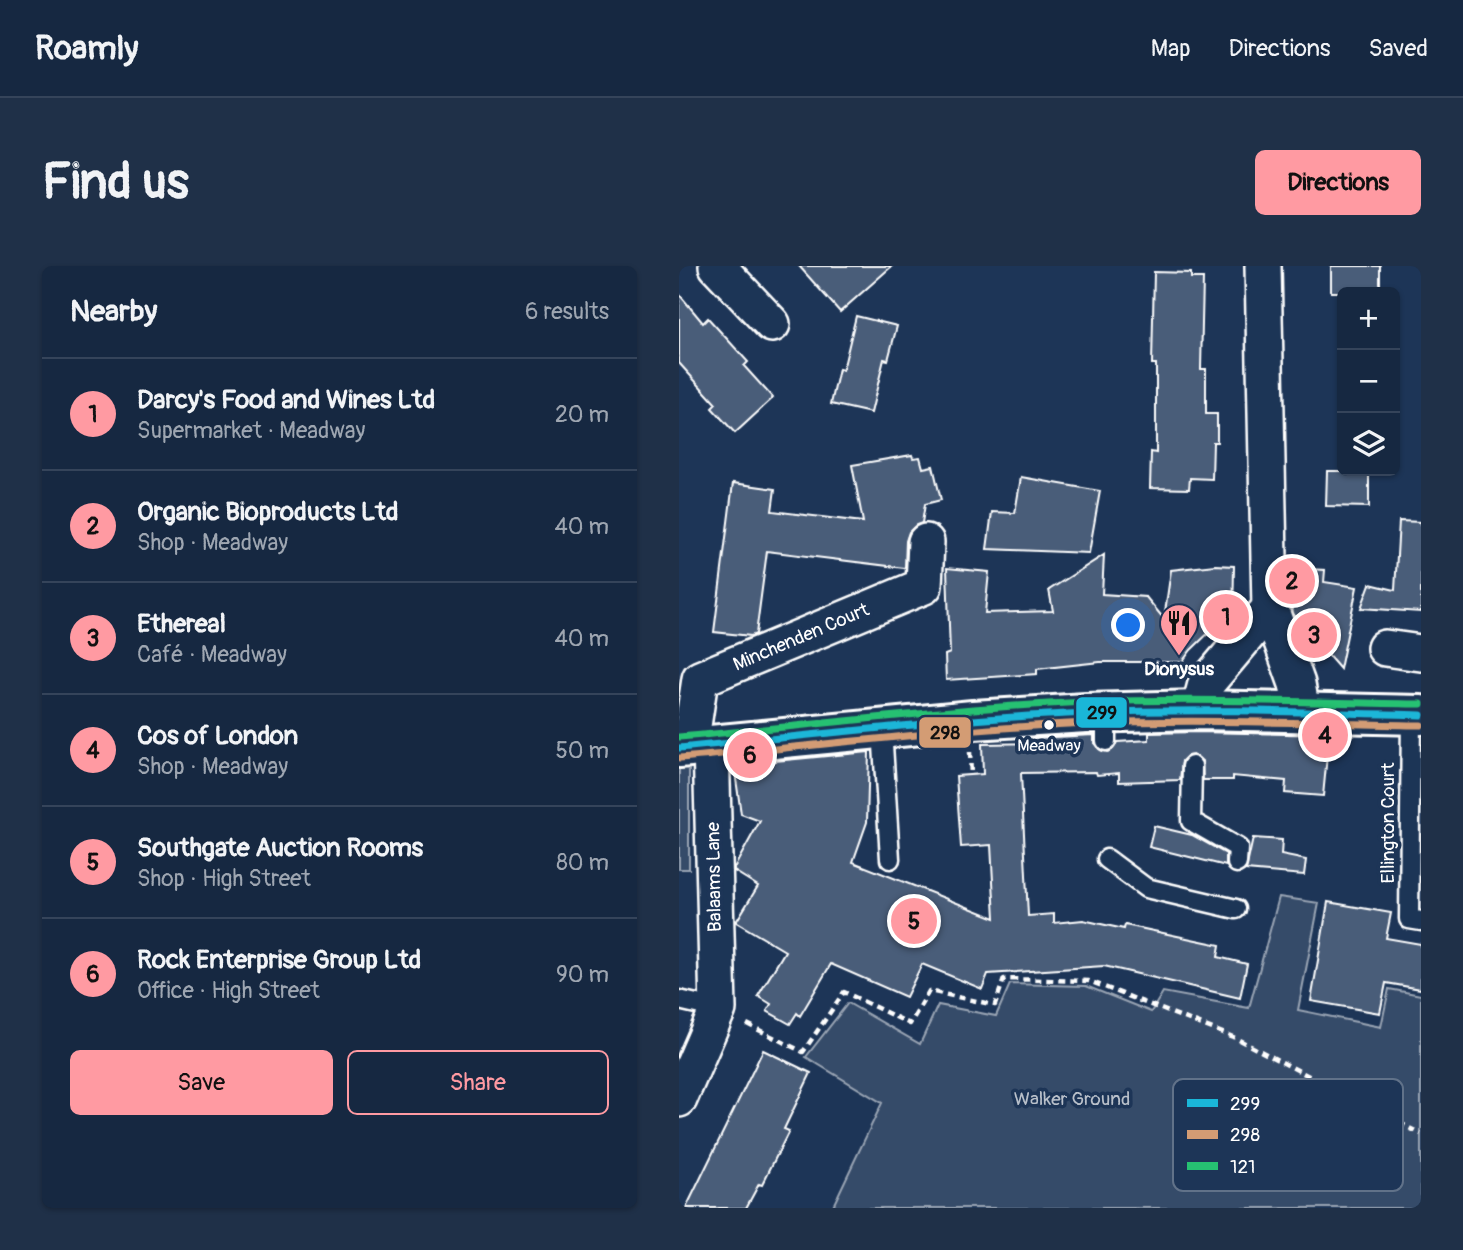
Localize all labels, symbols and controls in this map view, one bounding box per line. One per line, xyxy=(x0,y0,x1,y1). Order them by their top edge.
text: Roamly xyxy=(35,28,138,69)
text: Map xyxy=(1151,34,1191,63)
text: Directions xyxy=(1229,34,1330,63)
text: Saved xyxy=(1368,34,1428,63)
button: Directions xyxy=(1255,150,1421,215)
text: Find us xyxy=(42,152,189,213)
map controls xyxy=(1337,287,1400,476)
button: + xyxy=(1337,287,1400,350)
text: Nearby xyxy=(70,293,157,330)
text: 6 results xyxy=(525,297,609,326)
button: − xyxy=(1337,350,1400,413)
text: Darcy's Food and Wines Ltd xyxy=(137,384,435,416)
text: 1 xyxy=(89,400,98,429)
text: 20 m xyxy=(555,400,609,429)
button: layers xyxy=(1337,413,1400,476)
text: Supermarket · Meadway xyxy=(137,416,365,445)
text: Organic Bioproducts Ltd xyxy=(137,496,399,528)
text: 2 xyxy=(87,512,99,541)
text: 40 m xyxy=(555,512,609,541)
text: Shop · Meadway xyxy=(137,528,288,557)
pin: 2 xyxy=(1269,555,1315,607)
pin: 1 xyxy=(1203,591,1249,643)
street label: Minchenden Court xyxy=(729,597,873,676)
restaurant icon: Dionysus xyxy=(1158,602,1200,657)
text: Ethereal xyxy=(137,608,226,640)
your location xyxy=(1111,608,1145,642)
pin: 3 xyxy=(1291,609,1337,661)
text: 3 xyxy=(87,624,99,653)
text: 40 m xyxy=(555,624,609,653)
text: Café · Meadway xyxy=(137,640,287,669)
place label: Dionysus xyxy=(1144,657,1214,681)
line badge: 299 xyxy=(1075,696,1128,729)
text: 299 xyxy=(1087,701,1117,725)
pin: 4 xyxy=(1302,709,1348,761)
line badge: 298 xyxy=(918,716,972,749)
marker: Meadway xyxy=(1042,718,1056,732)
text: Cos of London xyxy=(137,720,298,752)
text: 298 xyxy=(930,721,960,745)
pin: 6 xyxy=(727,729,773,781)
place label: Meadway xyxy=(1017,735,1081,756)
text: 4 xyxy=(86,736,100,765)
text: 50 m xyxy=(555,736,609,765)
text: Shop · Meadway xyxy=(137,752,288,781)
street label: Ellington Court xyxy=(1376,762,1400,883)
street label: Balaams Lane xyxy=(701,821,727,932)
text: Southgate Auction Rooms xyxy=(137,832,423,864)
text: 5 xyxy=(87,848,99,877)
text: 80 m xyxy=(556,848,609,877)
text: Shop · High Street xyxy=(137,864,311,893)
pin: 5 xyxy=(891,895,937,947)
text: Rock Enterprise Group Ltd xyxy=(137,944,421,976)
text: 6 xyxy=(86,960,100,989)
text: 90 m xyxy=(556,960,609,989)
text: Office · High Street xyxy=(137,976,320,1005)
button: Save xyxy=(70,1050,333,1115)
button: Share xyxy=(347,1050,609,1115)
legend xyxy=(1173,1079,1403,1191)
park label: Walker Ground xyxy=(1014,1087,1130,1111)
text: 299 xyxy=(1230,1092,1260,1116)
text: 298 xyxy=(1230,1123,1260,1147)
text: 121 xyxy=(1230,1155,1255,1179)

